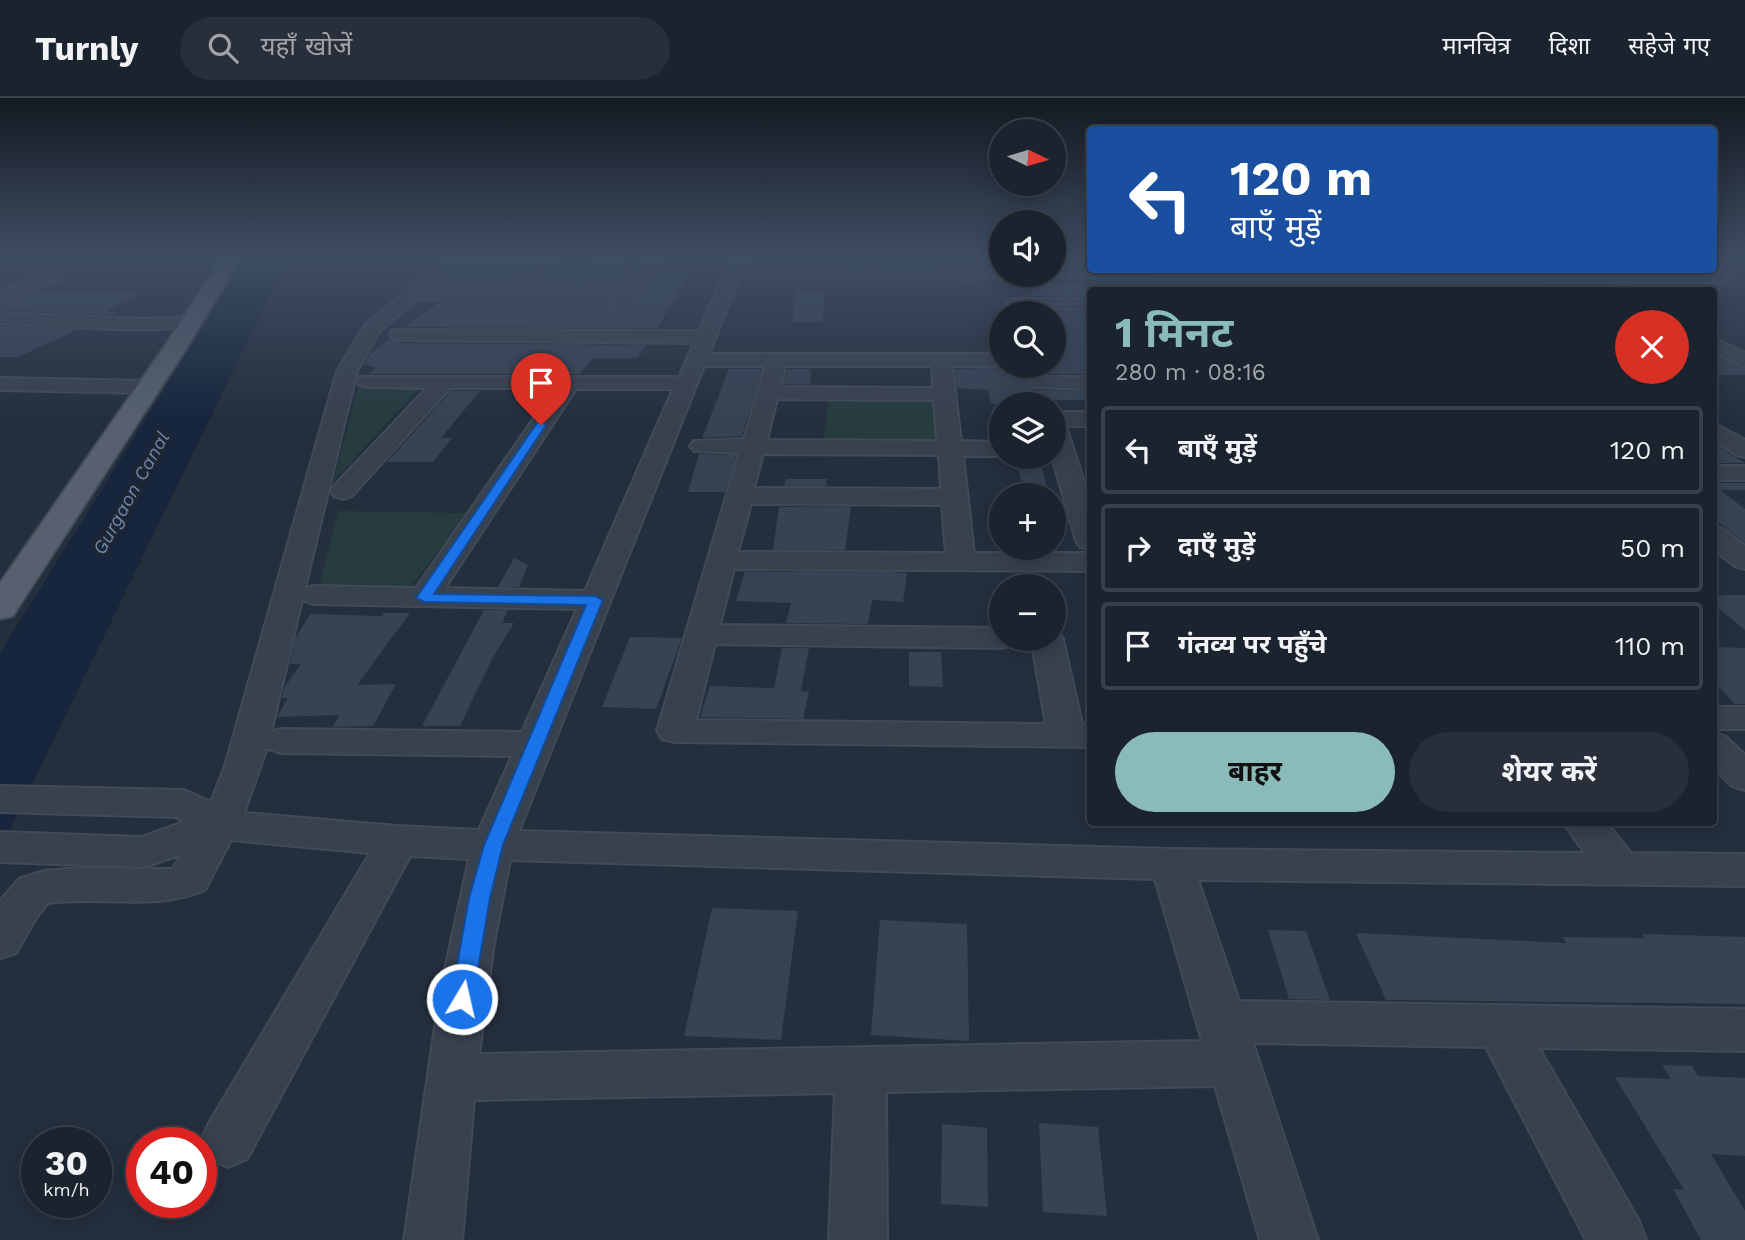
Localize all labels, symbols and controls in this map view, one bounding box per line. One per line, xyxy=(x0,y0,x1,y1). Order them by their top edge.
search box xyxy=(180,17,670,80)
text: Turnly xyxy=(35,29,138,68)
icon: search xyxy=(204,29,242,67)
text: यहाँ खोजें xyxy=(260,31,352,61)
text: मानचित्र xyxy=(1442,32,1511,60)
text: दिशा xyxy=(1549,32,1590,60)
text: सहेजे गए xyxy=(1628,32,1710,60)
north arrow xyxy=(989,119,1066,196)
map controls xyxy=(989,119,1066,651)
text: 120 m xyxy=(1230,149,1372,207)
icon: left xyxy=(1115,154,1206,245)
text: बाएँ मुड़ें xyxy=(1230,208,1321,246)
button: sound xyxy=(989,210,1066,287)
button: search xyxy=(989,301,1066,378)
text: 1 मिनट xyxy=(1115,308,1233,357)
button: close xyxy=(1615,310,1689,384)
pin xyxy=(511,353,571,425)
text: 280 m · 08:16 xyxy=(1115,359,1266,386)
icon: arrive xyxy=(522,364,560,402)
button: layers xyxy=(989,392,1066,469)
water label: Gurgaon Canal xyxy=(88,427,174,559)
icon: left xyxy=(1119,431,1157,469)
text: बाएँ मुड़ें xyxy=(1178,433,1257,463)
text: 120 m xyxy=(1610,435,1685,465)
button: + xyxy=(989,483,1066,560)
icon: right xyxy=(1119,529,1157,567)
text: दाएँ मुड़ें xyxy=(1178,531,1255,561)
text: 50 m xyxy=(1620,533,1685,563)
button: − xyxy=(989,574,1066,651)
icon: arrive xyxy=(1119,627,1157,665)
text: गंतव्य पर पहुँचे xyxy=(1178,629,1327,659)
text: 110 m xyxy=(1615,631,1685,661)
button: बाहर xyxy=(1115,732,1395,812)
button: शेयर करें xyxy=(1409,732,1689,812)
position arrow xyxy=(425,962,499,1036)
speed limit sign: 40 xyxy=(126,1127,217,1218)
text: 30 xyxy=(45,1142,88,1184)
text: km/h xyxy=(43,1179,90,1200)

